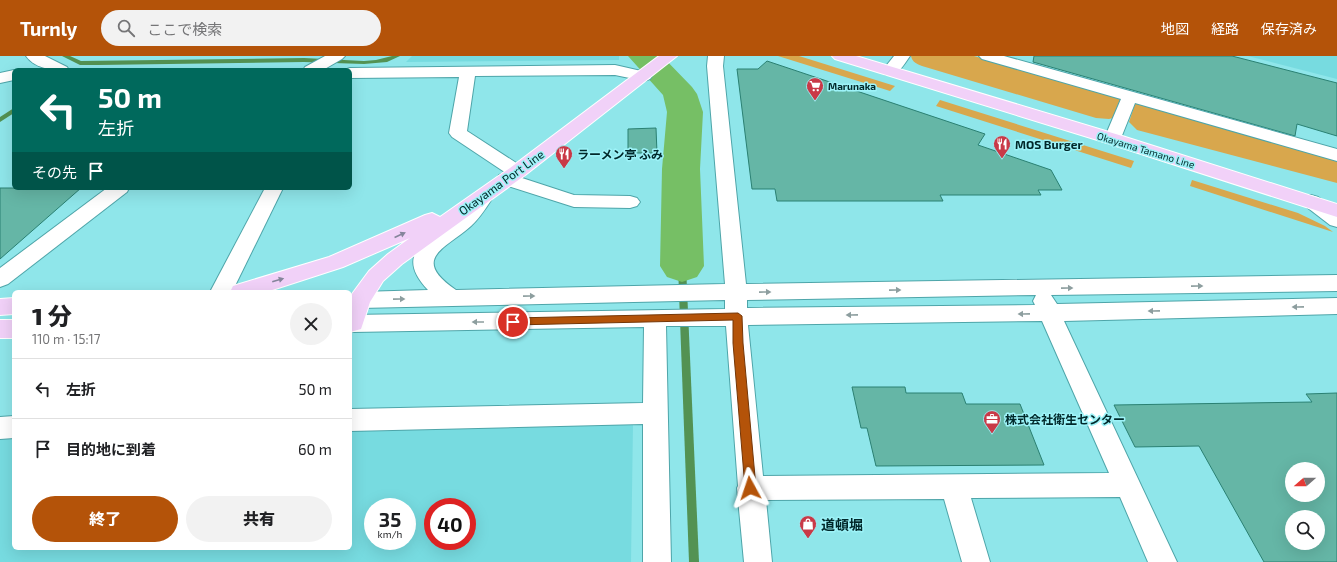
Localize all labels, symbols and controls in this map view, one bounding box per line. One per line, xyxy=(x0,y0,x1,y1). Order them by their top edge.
search box xyxy=(101,10,381,46)
text: Turnly xyxy=(20,17,77,40)
icon: search xyxy=(115,17,137,39)
text: ここで検索 xyxy=(147,20,222,38)
text: 地図 xyxy=(1161,20,1189,37)
text: 経路 xyxy=(1211,20,1239,37)
text: 保存済み xyxy=(1261,20,1317,37)
supermarket icon: Marunaka xyxy=(805,76,825,101)
text: 50 m xyxy=(98,80,162,114)
place label: Marunaka xyxy=(828,80,876,92)
icon: left xyxy=(32,84,84,136)
text: 左折 xyxy=(98,117,134,139)
street label: Okayama Tamano Line xyxy=(1096,129,1196,171)
restaurant icon: MOS Burger xyxy=(992,134,1012,159)
place label: MOS Burger xyxy=(1015,137,1083,151)
restaurant icon: ラーメン亭 ふみ xyxy=(554,144,574,169)
street label: Okayama Port Line xyxy=(456,146,546,218)
place label: ラーメン亭 ふみ xyxy=(577,147,663,161)
icon: arrive xyxy=(85,160,107,182)
text: その先 xyxy=(32,163,77,181)
one-way arrow xyxy=(394,232,406,238)
one-way arrow xyxy=(272,277,284,283)
one-way arrow xyxy=(1191,282,1203,289)
one-way arrow xyxy=(1061,285,1074,291)
one-way arrow xyxy=(889,287,902,293)
one-way arrow xyxy=(759,289,772,295)
one-way arrow xyxy=(523,293,536,299)
one-way arrow xyxy=(393,296,406,302)
text: 1 分 xyxy=(32,301,72,330)
button: close xyxy=(290,303,332,345)
one-way arrow xyxy=(1291,304,1304,310)
pin xyxy=(496,305,530,339)
one-way arrow xyxy=(1147,308,1160,314)
icon: arrive xyxy=(502,311,524,333)
one-way arrow xyxy=(1017,311,1030,317)
one-way arrow xyxy=(845,312,858,318)
one-way arrow xyxy=(471,319,484,325)
text: 110 m · 15:17 xyxy=(32,331,100,347)
icon: left xyxy=(32,378,54,400)
text: 左折 xyxy=(66,380,96,398)
text: 50 m xyxy=(298,380,332,398)
office icon: 株式会社衛生センター xyxy=(982,409,1002,434)
place label: 株式会社衛生センター xyxy=(1005,412,1125,426)
icon: arrive xyxy=(32,438,54,460)
text: 目的地に到着 xyxy=(66,440,156,458)
text: 60 m xyxy=(298,440,332,458)
north arrow xyxy=(1285,462,1325,502)
map controls xyxy=(1285,462,1325,550)
position arrow xyxy=(729,467,771,509)
button: 終了 xyxy=(32,496,178,542)
button: 共有 xyxy=(186,496,332,542)
speed limit sign: 40 xyxy=(424,498,476,550)
text: 35 xyxy=(379,507,401,531)
button: search xyxy=(1285,510,1325,550)
shop icon: 道頓堀 xyxy=(798,514,818,539)
place label: 道頓堀 xyxy=(821,516,863,533)
text: km/h xyxy=(378,528,402,540)

